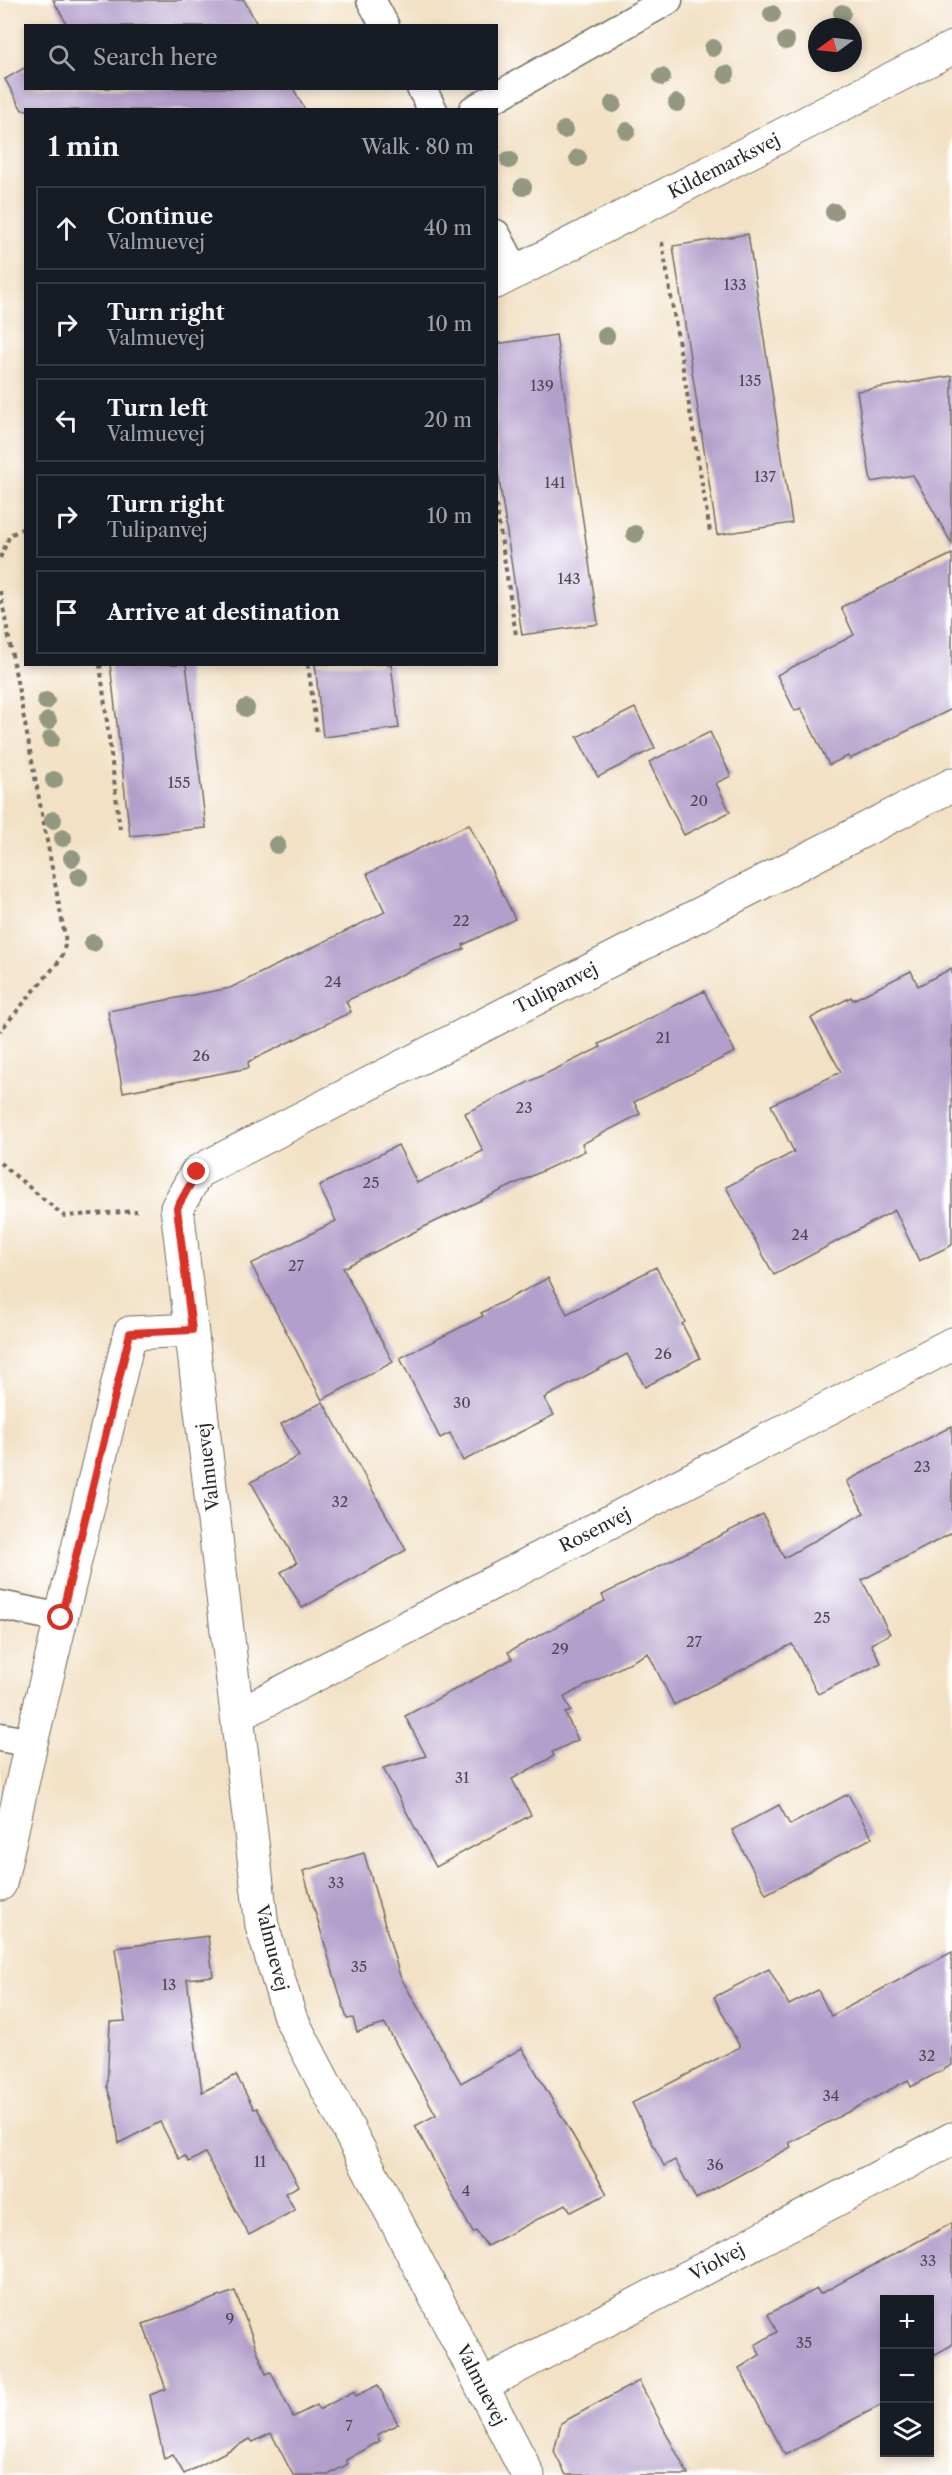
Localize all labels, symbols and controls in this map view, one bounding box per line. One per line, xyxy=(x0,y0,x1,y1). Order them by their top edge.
north arrow xyxy=(808,18,862,72)
search box xyxy=(24,24,498,90)
icon: search xyxy=(45,41,78,74)
text: Search here xyxy=(93,44,218,71)
street label: Kildemarksvej xyxy=(665,128,783,204)
text: 1 min xyxy=(48,131,119,163)
text: Walk · 80 m xyxy=(361,135,474,159)
text: Continue xyxy=(107,203,213,230)
icon: ahead xyxy=(50,212,83,245)
text: 40 m xyxy=(424,216,472,240)
text: Valmuevej xyxy=(107,230,205,254)
house number: 133 xyxy=(724,275,746,294)
text: Turn right xyxy=(107,299,225,326)
icon: right xyxy=(50,308,83,341)
text: 10 m xyxy=(427,312,472,336)
text: Valmuevej xyxy=(107,326,205,350)
house number: 135 xyxy=(739,371,761,390)
house number: 139 xyxy=(530,376,554,395)
text: Turn left xyxy=(107,395,208,422)
icon: left xyxy=(50,404,83,437)
text: 20 m xyxy=(424,408,472,432)
text: Valmuevej xyxy=(107,422,205,446)
house number: 137 xyxy=(754,467,777,486)
house number: 141 xyxy=(544,473,566,492)
text: Turn right xyxy=(107,491,225,518)
icon: right xyxy=(50,500,83,533)
text: 10 m xyxy=(427,504,472,528)
text: Tulipanvej xyxy=(107,518,208,542)
house number: 143 xyxy=(557,569,581,588)
icon: arrive xyxy=(50,596,83,629)
text: Arrive at destination xyxy=(107,599,340,626)
house number: 155 xyxy=(168,773,190,792)
house number: 20 xyxy=(690,791,708,810)
house number: 22 xyxy=(452,911,470,930)
street label: Tulipanvej xyxy=(511,958,601,1018)
house number: 24 xyxy=(324,972,342,991)
house number: 21 xyxy=(656,1028,671,1047)
house number: 26 xyxy=(192,1046,210,1065)
house number: 23 xyxy=(516,1098,532,1117)
route end xyxy=(183,1158,209,1184)
house number: 25 xyxy=(363,1173,379,1192)
house number: 24 xyxy=(791,1225,809,1244)
house number: 27 xyxy=(288,1256,305,1275)
house number: 26 xyxy=(654,1344,672,1363)
house number: 30 xyxy=(453,1393,471,1412)
street label: Valmuevej xyxy=(192,1422,224,1513)
house number: 23 xyxy=(914,1457,930,1476)
house number: 32 xyxy=(332,1492,348,1511)
street label: Rosenvej xyxy=(556,1503,634,1557)
route start xyxy=(47,1604,73,1630)
house number: 25 xyxy=(814,1608,830,1627)
house number: 27 xyxy=(686,1632,703,1651)
house number: 29 xyxy=(551,1639,569,1658)
house number: 31 xyxy=(455,1768,470,1787)
house number: 33 xyxy=(328,1873,344,1892)
street label: Valmuevej xyxy=(250,1902,293,1993)
house number: 35 xyxy=(351,1957,367,1976)
house number: 13 xyxy=(162,1975,176,1994)
house number: 32 xyxy=(919,2046,935,2065)
house number: 34 xyxy=(823,2086,839,2105)
house number: 11 xyxy=(254,2152,267,2171)
house number: 36 xyxy=(706,2155,724,2174)
house number: 4 xyxy=(462,2181,470,2200)
street label: Violvej xyxy=(685,2238,748,2286)
house number: 33 xyxy=(920,2251,936,2270)
map controls xyxy=(880,2295,934,2457)
button: + xyxy=(880,2295,934,2349)
house number: 9 xyxy=(226,2309,234,2328)
house number: 35 xyxy=(796,2333,812,2352)
street label: Valmuevej xyxy=(451,2340,511,2429)
button: − xyxy=(880,2349,934,2403)
button: layers xyxy=(880,2403,934,2457)
house number: 7 xyxy=(345,2416,353,2435)

